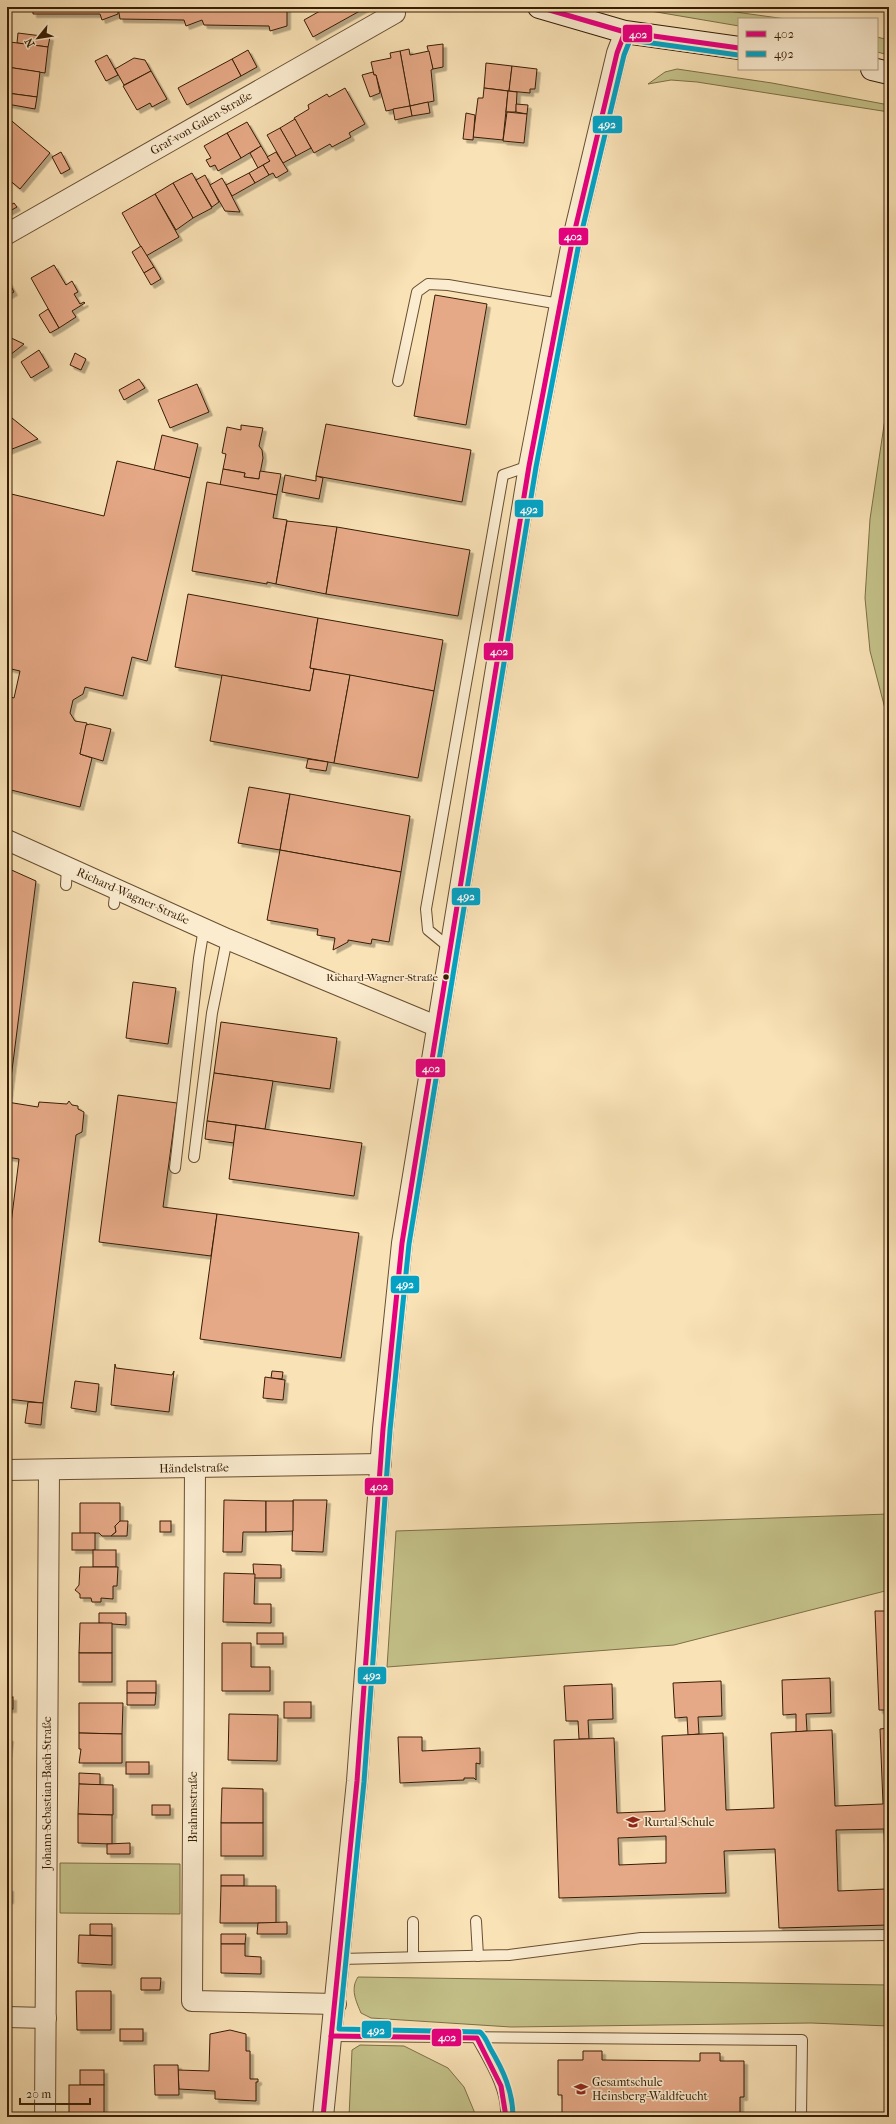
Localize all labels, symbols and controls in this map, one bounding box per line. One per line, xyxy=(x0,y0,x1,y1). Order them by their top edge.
north arrow xyxy=(18,18,58,58)
legend xyxy=(738,18,878,70)
line badge: 402 xyxy=(622,24,653,43)
text: 402 xyxy=(774,27,794,41)
text: 402 xyxy=(628,28,647,41)
text: N xyxy=(22,35,37,50)
text: 492 xyxy=(774,47,794,61)
street label: Graf-von-Galen-Straße xyxy=(148,88,254,158)
line badge: 492 xyxy=(592,115,623,134)
text: 492 xyxy=(597,118,616,131)
line badge: 402 xyxy=(558,227,589,246)
text: 402 xyxy=(563,230,582,243)
line badge: 492 xyxy=(514,499,544,518)
text: 492 xyxy=(519,503,538,516)
line badge: 402 xyxy=(483,642,514,661)
text: 402 xyxy=(489,645,508,658)
street label: Richard-Wagner-Straße xyxy=(74,865,192,927)
line badge: 492 xyxy=(451,887,481,906)
text: 492 xyxy=(456,890,475,903)
place label: Richard-Wagner-Straße xyxy=(326,971,439,984)
marker: Richard-Wagner-Straße xyxy=(441,972,451,982)
line badge: 402 xyxy=(415,1058,446,1078)
text: 402 xyxy=(421,1062,440,1075)
line badge: 492 xyxy=(390,1275,420,1294)
text: 492 xyxy=(395,1278,414,1291)
street label: Händelstraße xyxy=(159,1460,229,1476)
line badge: 402 xyxy=(364,1477,394,1496)
text: 402 xyxy=(369,1480,388,1493)
line badge: 492 xyxy=(357,1666,387,1685)
text: 492 xyxy=(362,1669,381,1682)
street label: Johann-Sebastian-Bach-Straße xyxy=(40,1716,54,1871)
street label: Brahmsstraße xyxy=(186,1771,200,1843)
school or university icon: Rurtal-Schule xyxy=(625,1814,641,1830)
place label: Rurtal-Schule xyxy=(644,1815,715,1829)
line badge: 492 xyxy=(361,2020,392,2039)
text: 492 xyxy=(366,2024,385,2037)
line badge: 402 xyxy=(431,2028,462,2047)
text: 402 xyxy=(437,2031,456,2044)
place label: Gesamtschule Heinsberg-Waldfeucht xyxy=(592,2075,709,2103)
scale bar xyxy=(20,2080,90,2106)
school or university icon: Gesamtschule Heinsberg-Waldfeucht xyxy=(573,2081,589,2097)
text: 20 m xyxy=(26,2087,51,2101)

